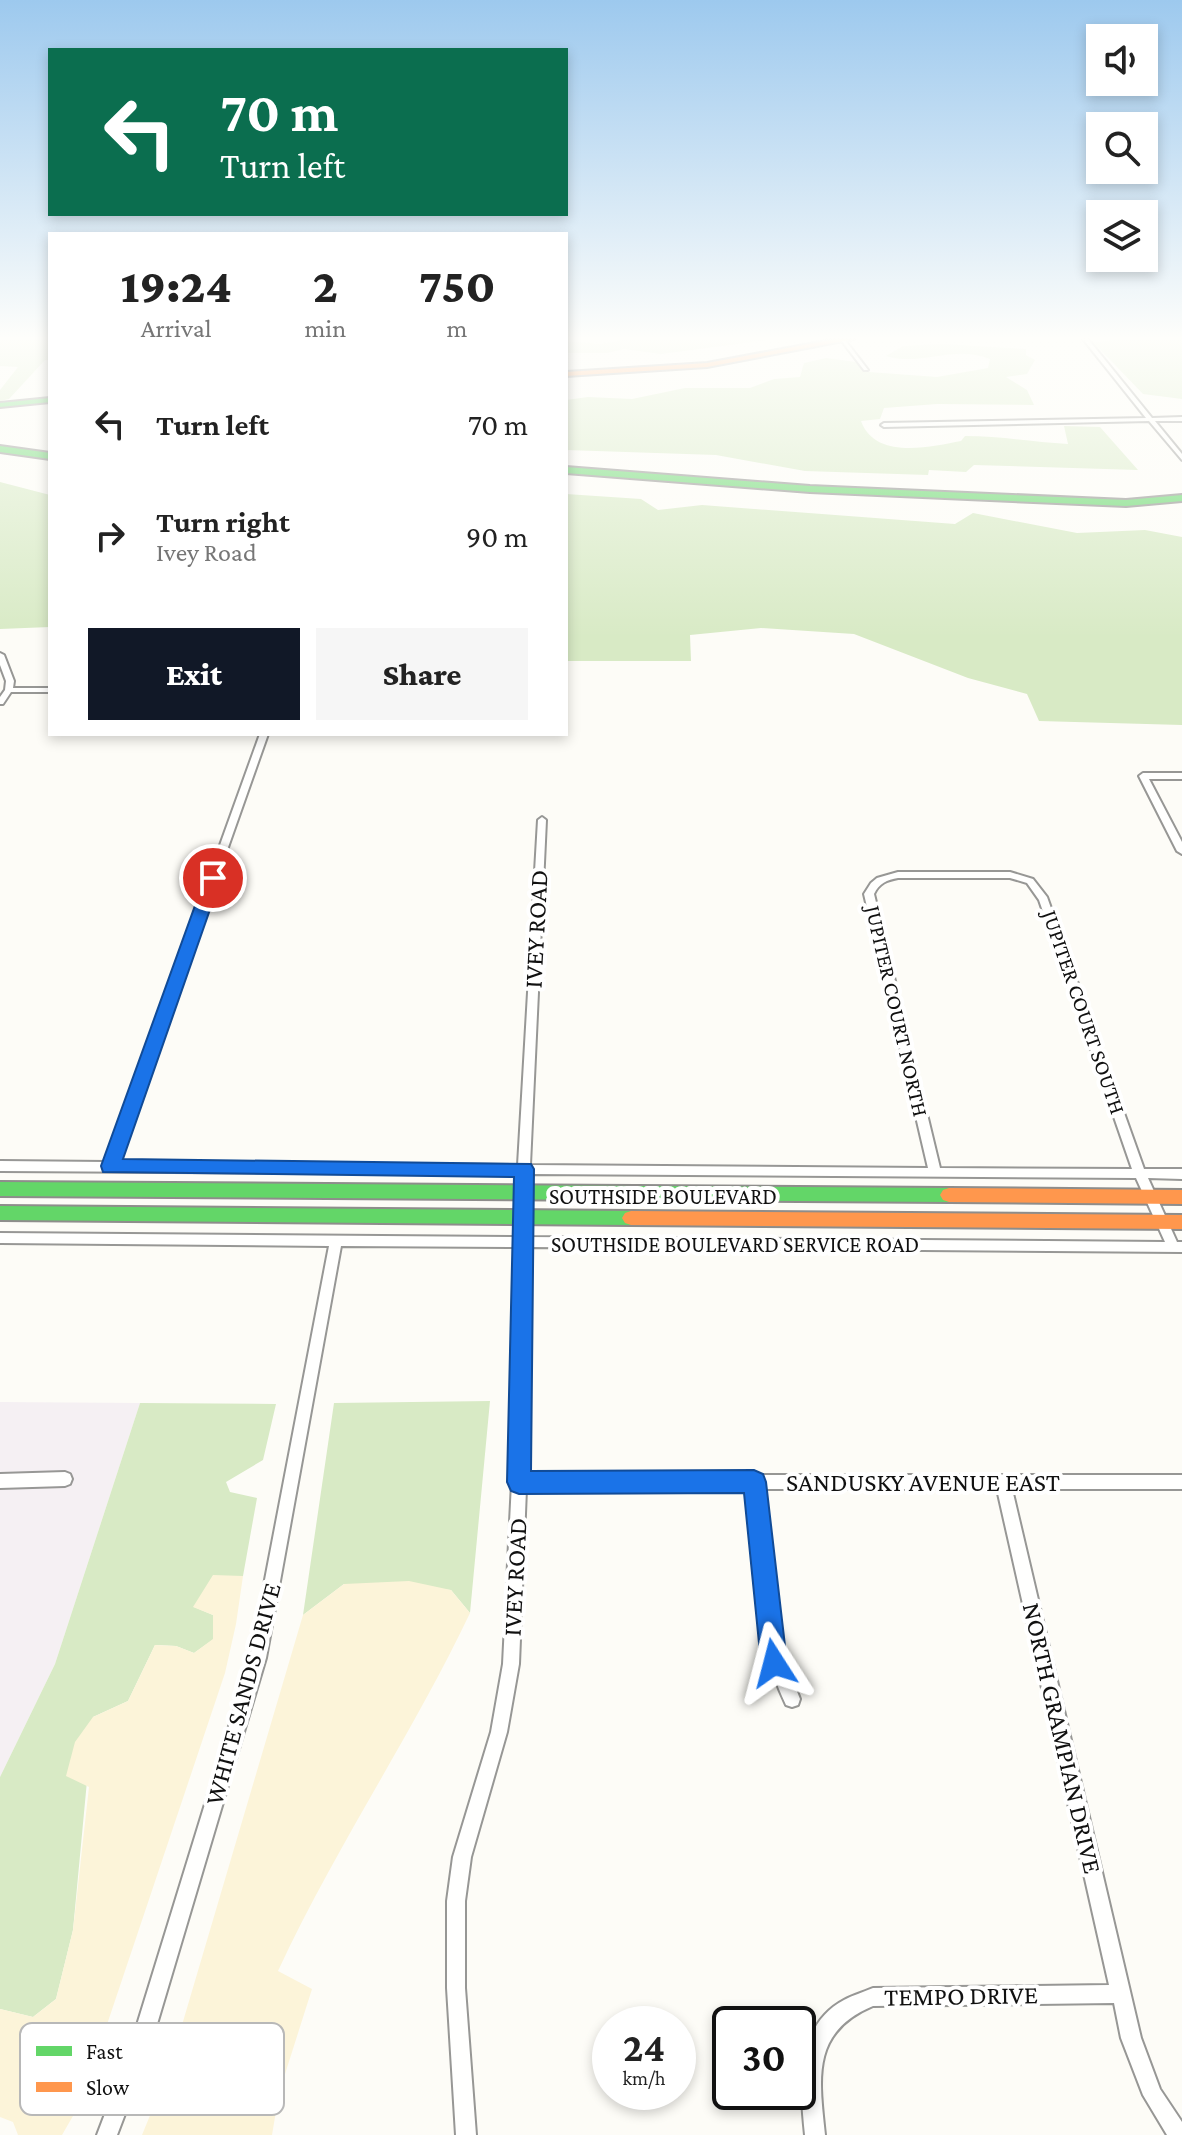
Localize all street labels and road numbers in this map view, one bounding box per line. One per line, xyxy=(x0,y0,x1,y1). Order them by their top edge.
street label: IVEY ROAD xyxy=(518,869,554,989)
street label: JUPITER COURT NORTH xyxy=(860,901,933,1119)
street label: JUPITER COURT SOUTH xyxy=(1037,905,1131,1117)
street label: SOUTHSIDE BOULEVARD xyxy=(549,1184,777,1209)
street label: SOUTHSIDE BOULEVARD SERVICE ROAD xyxy=(551,1232,919,1257)
street label: SANDUSKY AVENUE EAST xyxy=(786,1468,1060,1497)
street label: IVEY ROAD xyxy=(497,1517,533,1637)
street label: WHITE SANDS DRIVE xyxy=(199,1580,287,1808)
street label: NORTH GRAMPIAN DRIVE xyxy=(1017,1600,1107,1876)
street label: TEMPO DRIVE xyxy=(884,1980,1038,2012)

